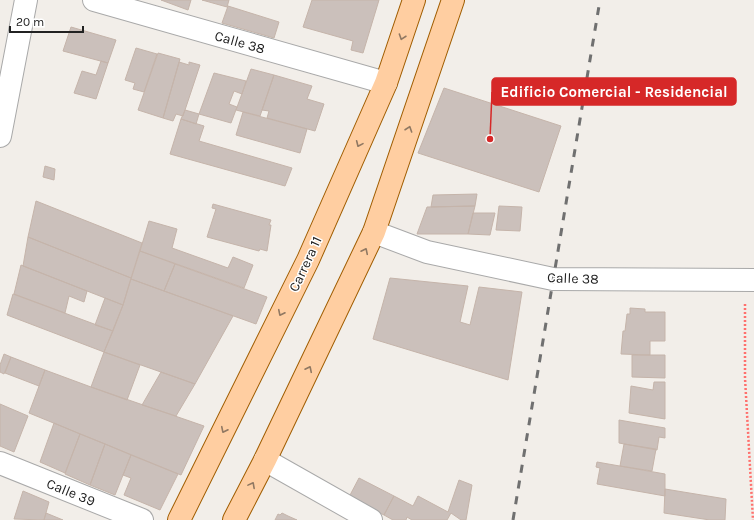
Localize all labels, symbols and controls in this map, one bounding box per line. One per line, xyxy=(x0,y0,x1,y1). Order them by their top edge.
scale bar xyxy=(10,8,83,34)
text: 20 m xyxy=(16,15,44,29)
street label: Calle 38 xyxy=(213,27,267,58)
one-way arrow xyxy=(398,33,407,40)
callout: Edificio Comercial - Residencial xyxy=(492,78,736,105)
text: Edificio Comercial - Residencial xyxy=(500,83,728,101)
one-way arrow xyxy=(404,126,413,133)
one-way arrow xyxy=(356,140,364,148)
street label: Carrera 11 xyxy=(285,234,326,295)
one-way arrow xyxy=(360,248,368,256)
street label: Calle 38 xyxy=(547,269,599,288)
one-way arrow xyxy=(279,309,286,317)
one-way arrow xyxy=(304,365,312,373)
one-way arrow xyxy=(221,425,228,433)
street label: Calle 39 xyxy=(44,475,98,510)
one-way arrow xyxy=(247,482,255,490)

